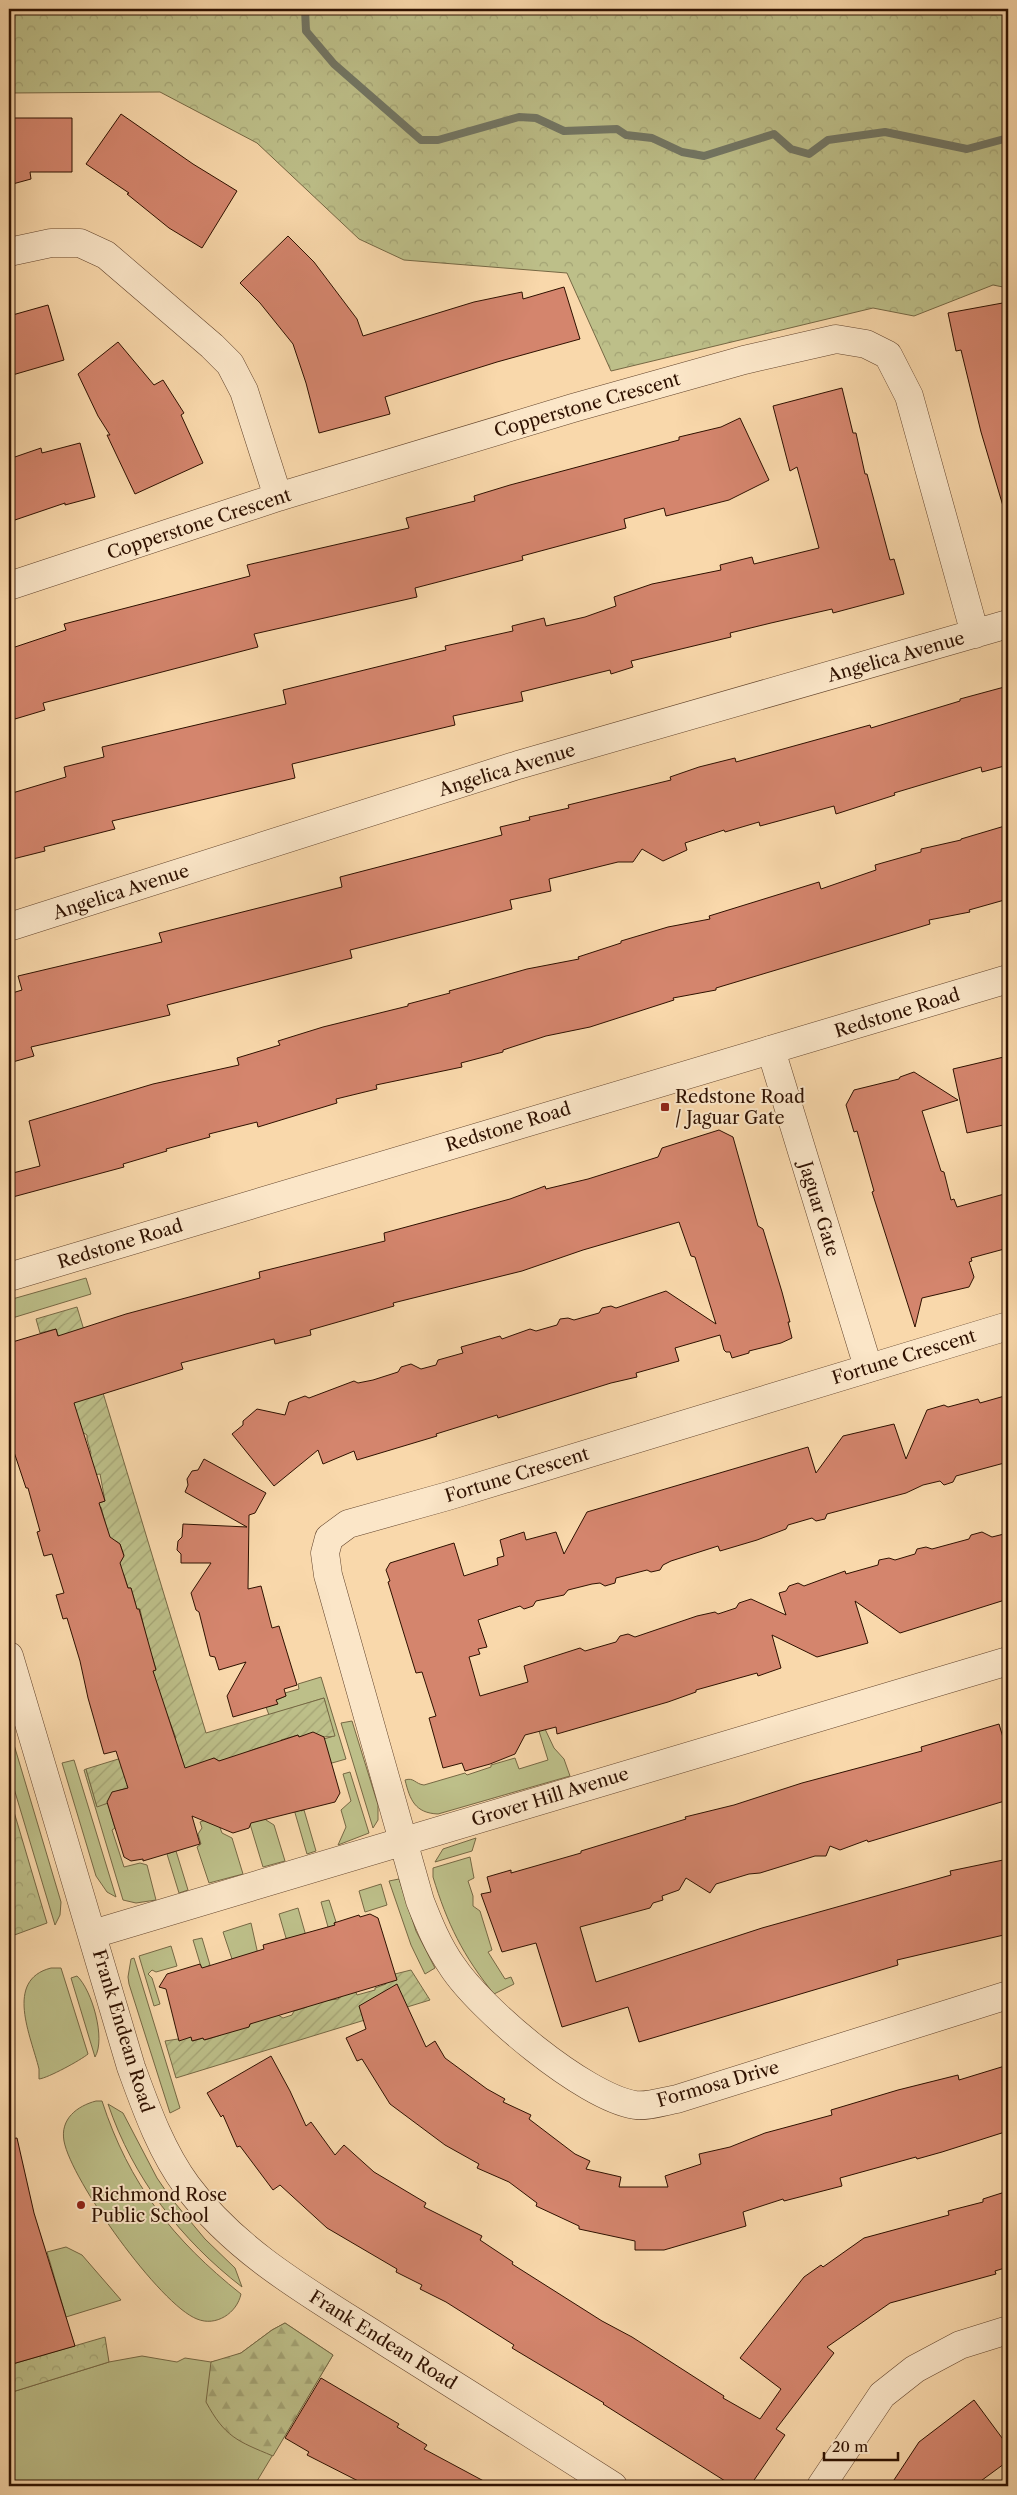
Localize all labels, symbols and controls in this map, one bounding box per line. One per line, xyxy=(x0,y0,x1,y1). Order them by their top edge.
street label: Copperstone Crescent xyxy=(492,368,683,442)
street label: Copperstone Crescent xyxy=(104,484,294,564)
street label: Angelica Avenue xyxy=(824,627,967,687)
street label: Angelica Avenue xyxy=(435,739,578,802)
street label: Angelica Avenue xyxy=(49,860,192,925)
street label: Redstone Road xyxy=(832,983,962,1043)
place label: Redstone Road / Jaguar Gate xyxy=(675,1086,805,1129)
street label: Redstone Road xyxy=(443,1097,573,1157)
marker: Redstone Road / Jaguar Gate xyxy=(659,1101,671,1113)
street label: Jaguar Gate xyxy=(793,1156,844,1259)
street label: Redstone Road xyxy=(55,1214,185,1274)
street label: Fortune Crescent xyxy=(829,1324,979,1389)
street label: Fortune Crescent xyxy=(442,1442,592,1507)
street label: Grover Hill Avenue xyxy=(469,1763,631,1831)
street label: Frank Endean Road xyxy=(88,1947,158,2115)
street label: Formosa Drive xyxy=(654,2056,782,2112)
place label: Richmond Rose Public School xyxy=(91,2184,227,2227)
marker: Richmond Rose Public School xyxy=(75,2199,87,2211)
street label: Frank Endean Road xyxy=(305,2286,461,2394)
scale bar xyxy=(824,2430,898,2462)
text: 20 m xyxy=(832,2437,868,2456)

